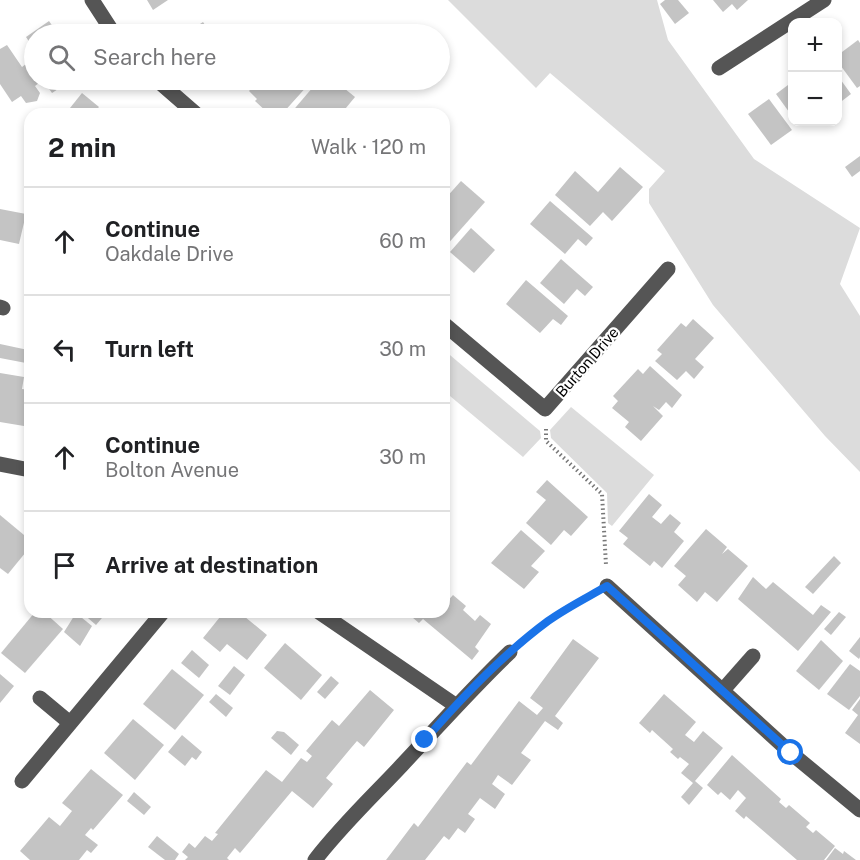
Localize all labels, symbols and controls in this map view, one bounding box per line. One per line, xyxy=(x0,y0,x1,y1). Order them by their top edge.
map controls xyxy=(788,18,842,126)
button: + xyxy=(788,18,842,72)
search box xyxy=(24,24,450,90)
icon: search xyxy=(45,41,78,74)
text: Search here xyxy=(93,44,217,70)
button: − xyxy=(788,72,842,126)
text: 2 min xyxy=(48,132,116,163)
text: Walk · 120 m xyxy=(311,135,426,159)
text: Continue xyxy=(105,216,200,242)
icon: ahead xyxy=(48,225,81,258)
text: 60 m xyxy=(379,229,426,253)
text: Oakdale Drive xyxy=(105,242,234,266)
street label: Burton Drive xyxy=(552,324,622,400)
icon: left xyxy=(48,333,81,366)
text: Turn left xyxy=(105,336,194,362)
text: 30 m xyxy=(379,337,426,361)
text: Continue xyxy=(105,432,200,458)
icon: ahead xyxy=(48,441,81,474)
text: 30 m xyxy=(379,445,426,469)
text: Bolton Avenue xyxy=(105,458,239,482)
icon: arrive xyxy=(48,549,81,582)
text: Arrive at destination xyxy=(105,552,318,578)
route end xyxy=(411,726,437,752)
route start xyxy=(777,739,803,765)

